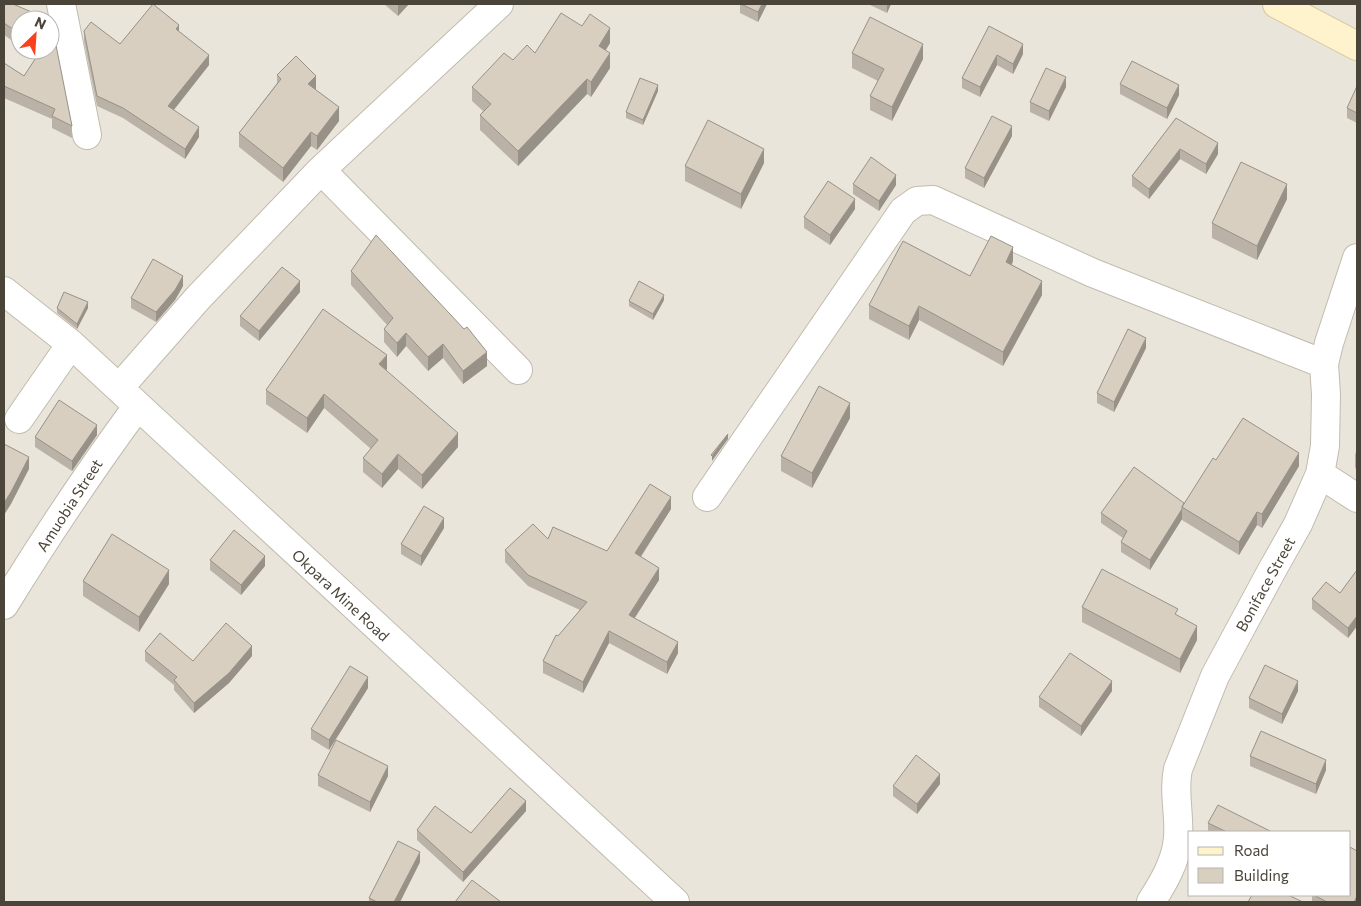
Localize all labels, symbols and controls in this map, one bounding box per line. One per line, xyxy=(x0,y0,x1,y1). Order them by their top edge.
north arrow xyxy=(10,10,60,60)
text: N xyxy=(32,13,49,33)
street label: Amuobia Street xyxy=(32,455,106,555)
street label: Boniface Street xyxy=(1232,534,1298,634)
street label: Okpara Mine Road xyxy=(289,545,393,645)
legend xyxy=(1188,831,1351,896)
text: Road xyxy=(1234,841,1269,859)
text: Building xyxy=(1234,866,1289,884)

